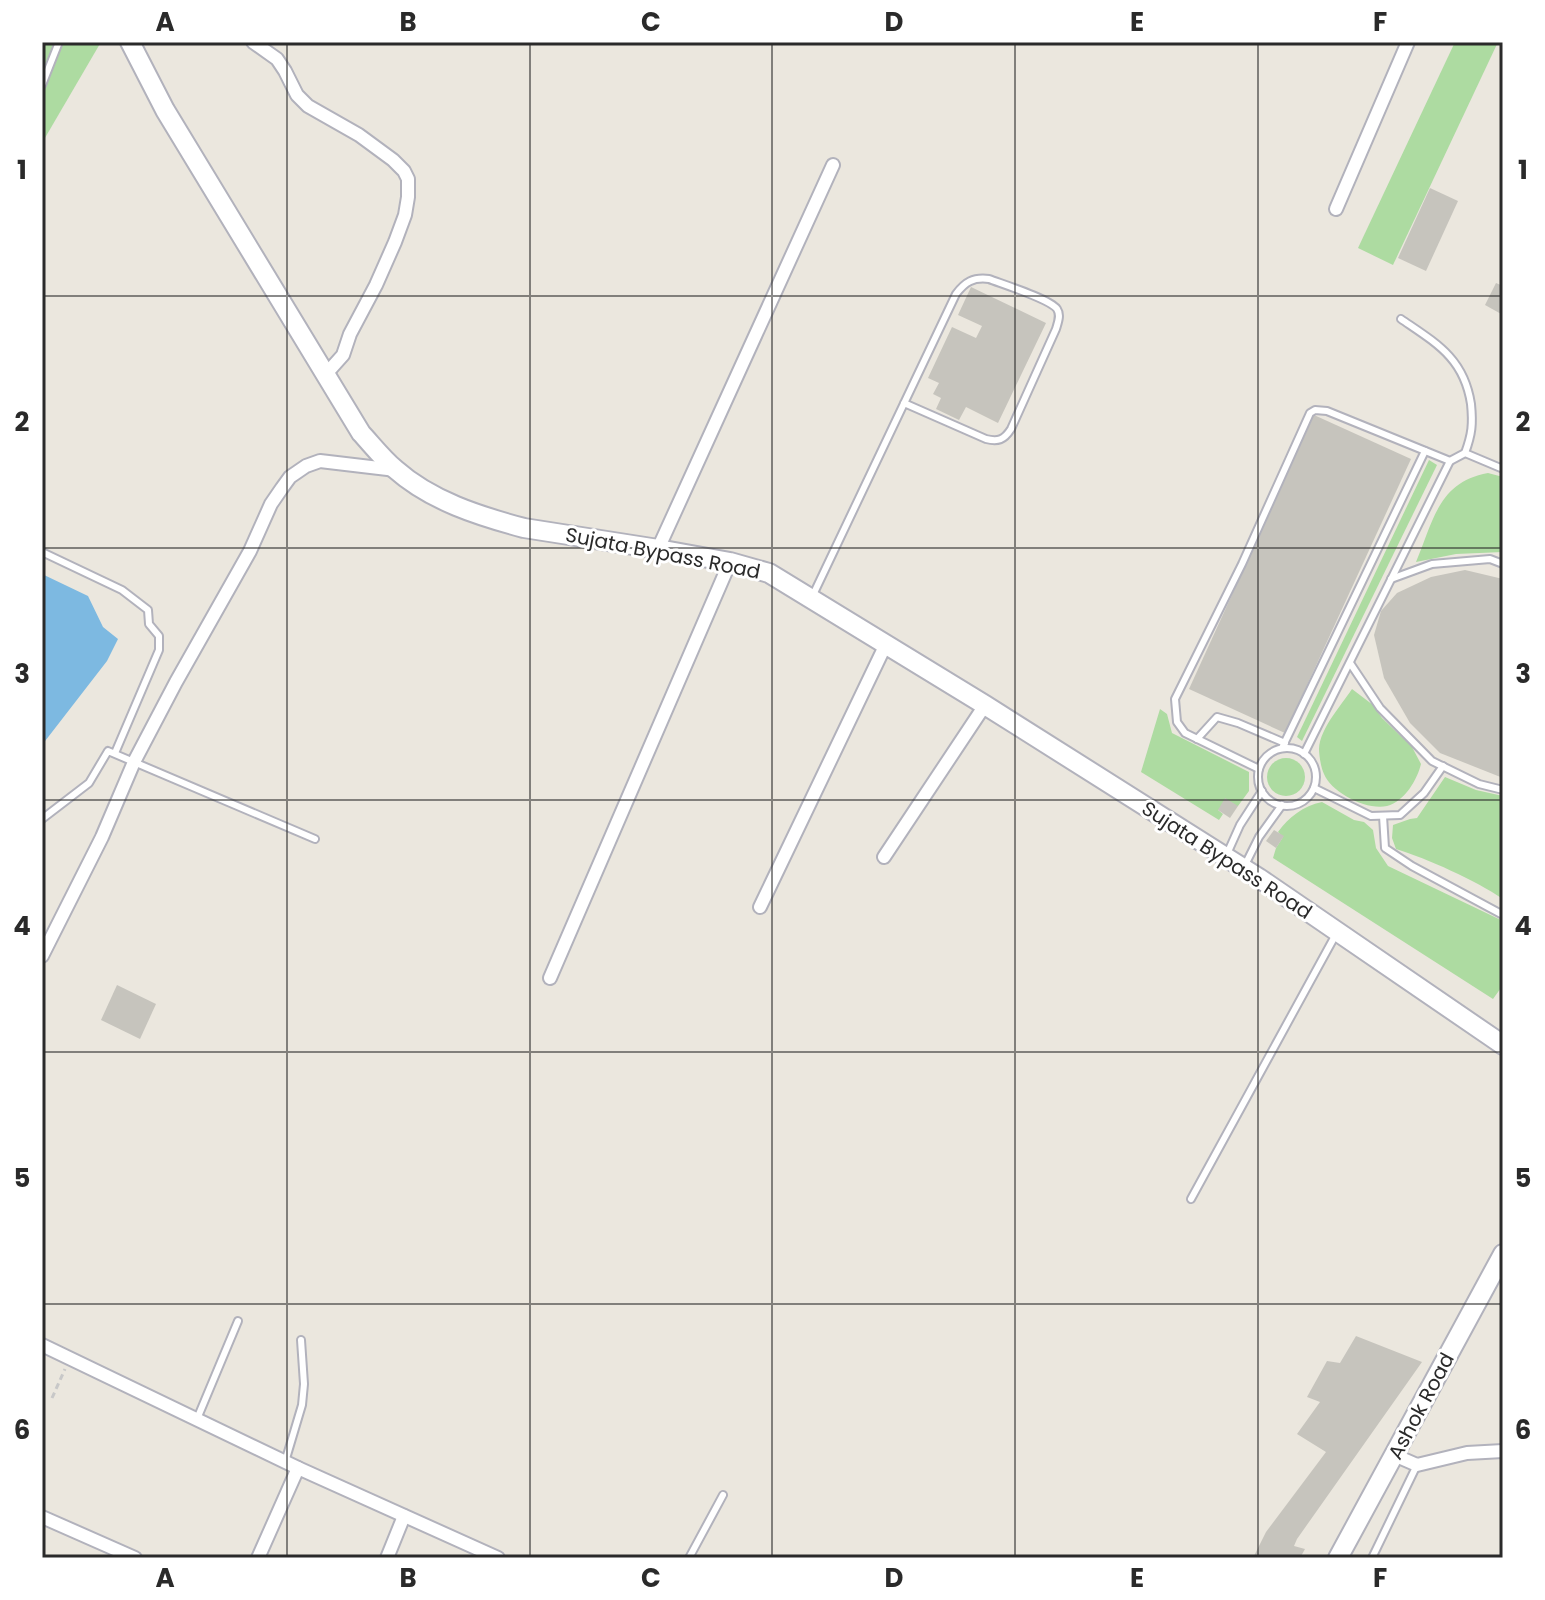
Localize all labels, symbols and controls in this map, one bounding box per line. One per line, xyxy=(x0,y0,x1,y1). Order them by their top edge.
text: A xyxy=(155,4,175,40)
text: B xyxy=(399,4,417,40)
text: C xyxy=(641,4,661,40)
text: D xyxy=(885,4,904,40)
text: E xyxy=(1130,4,1144,40)
text: F xyxy=(1373,4,1387,40)
text: 1 xyxy=(17,152,27,188)
text: 1 xyxy=(1518,152,1528,188)
text: 2 xyxy=(15,404,30,440)
text: 2 xyxy=(1516,404,1531,440)
street label: Sujata Bypass Road xyxy=(563,520,763,586)
text: 3 xyxy=(14,656,30,692)
text: 3 xyxy=(1515,656,1531,692)
street label: Sujata Bypass Road xyxy=(1136,794,1318,926)
text: 4 xyxy=(13,908,31,944)
text: 4 xyxy=(1514,908,1532,944)
text: 5 xyxy=(14,1160,30,1196)
text: 5 xyxy=(1515,1160,1531,1196)
street label: Ashok Road xyxy=(1381,1348,1461,1464)
text: 6 xyxy=(14,1412,30,1448)
text: 6 xyxy=(1515,1412,1531,1448)
text: A xyxy=(155,1560,175,1596)
text: B xyxy=(399,1560,417,1596)
text: C xyxy=(641,1560,661,1596)
text: D xyxy=(885,1560,904,1596)
text: E xyxy=(1130,1560,1144,1596)
text: F xyxy=(1373,1560,1387,1596)

